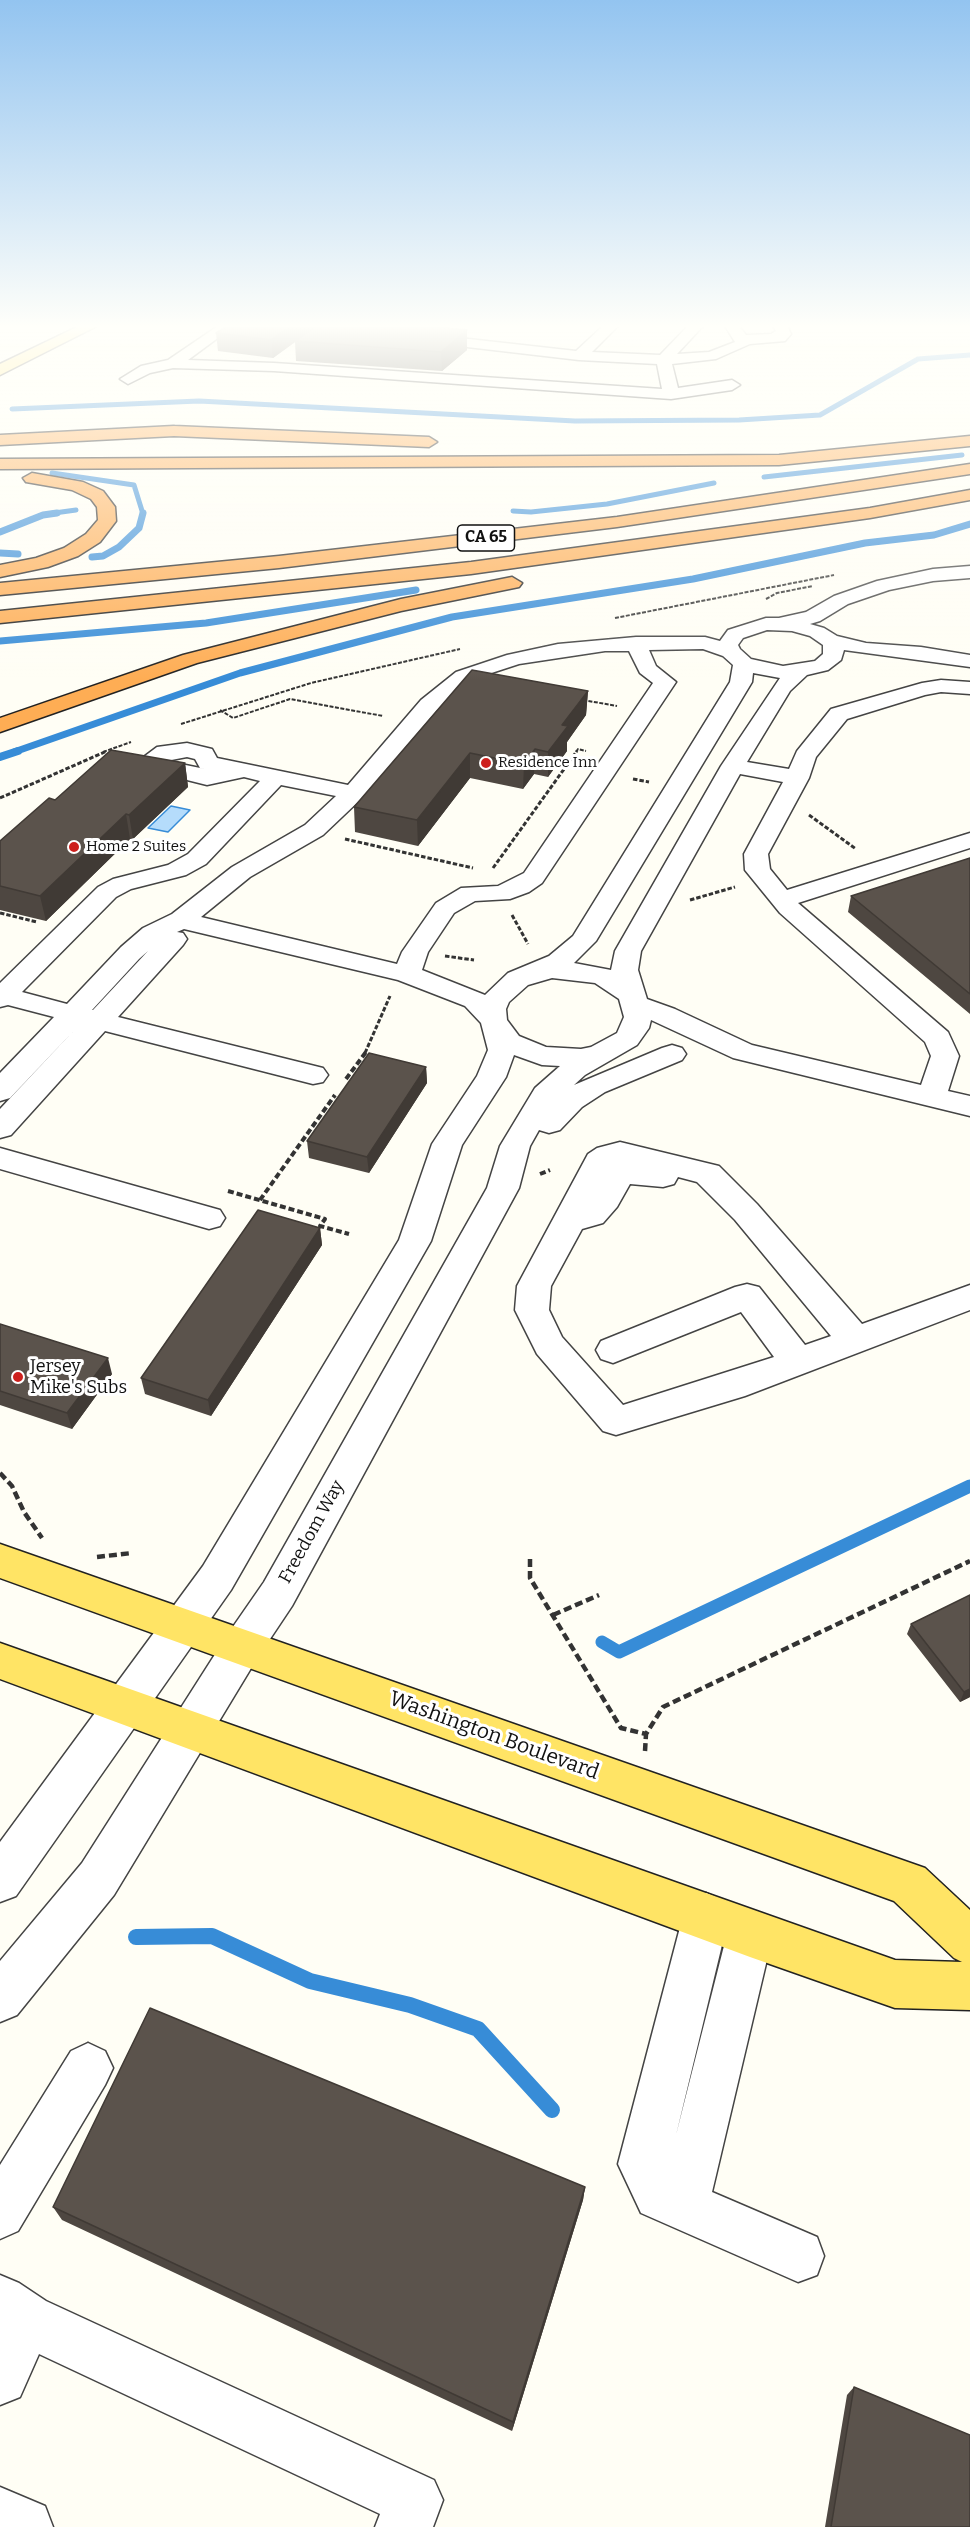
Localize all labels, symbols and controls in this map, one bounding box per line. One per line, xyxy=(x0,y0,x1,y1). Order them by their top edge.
road number: CA 65 xyxy=(458,525,514,551)
place label: Residence Inn xyxy=(498,754,597,772)
marker: Residence Inn xyxy=(479,756,493,770)
place label: Home 2 Suites xyxy=(86,838,186,856)
marker: Home 2 Suites xyxy=(67,840,81,854)
place label: Jersey Mike's Subs xyxy=(30,1356,127,1398)
marker: Jersey Mike's Subs xyxy=(11,1370,25,1384)
street label: Freedom Way xyxy=(275,1477,349,1587)
street label: Washington Boulevard xyxy=(386,1686,602,1786)

